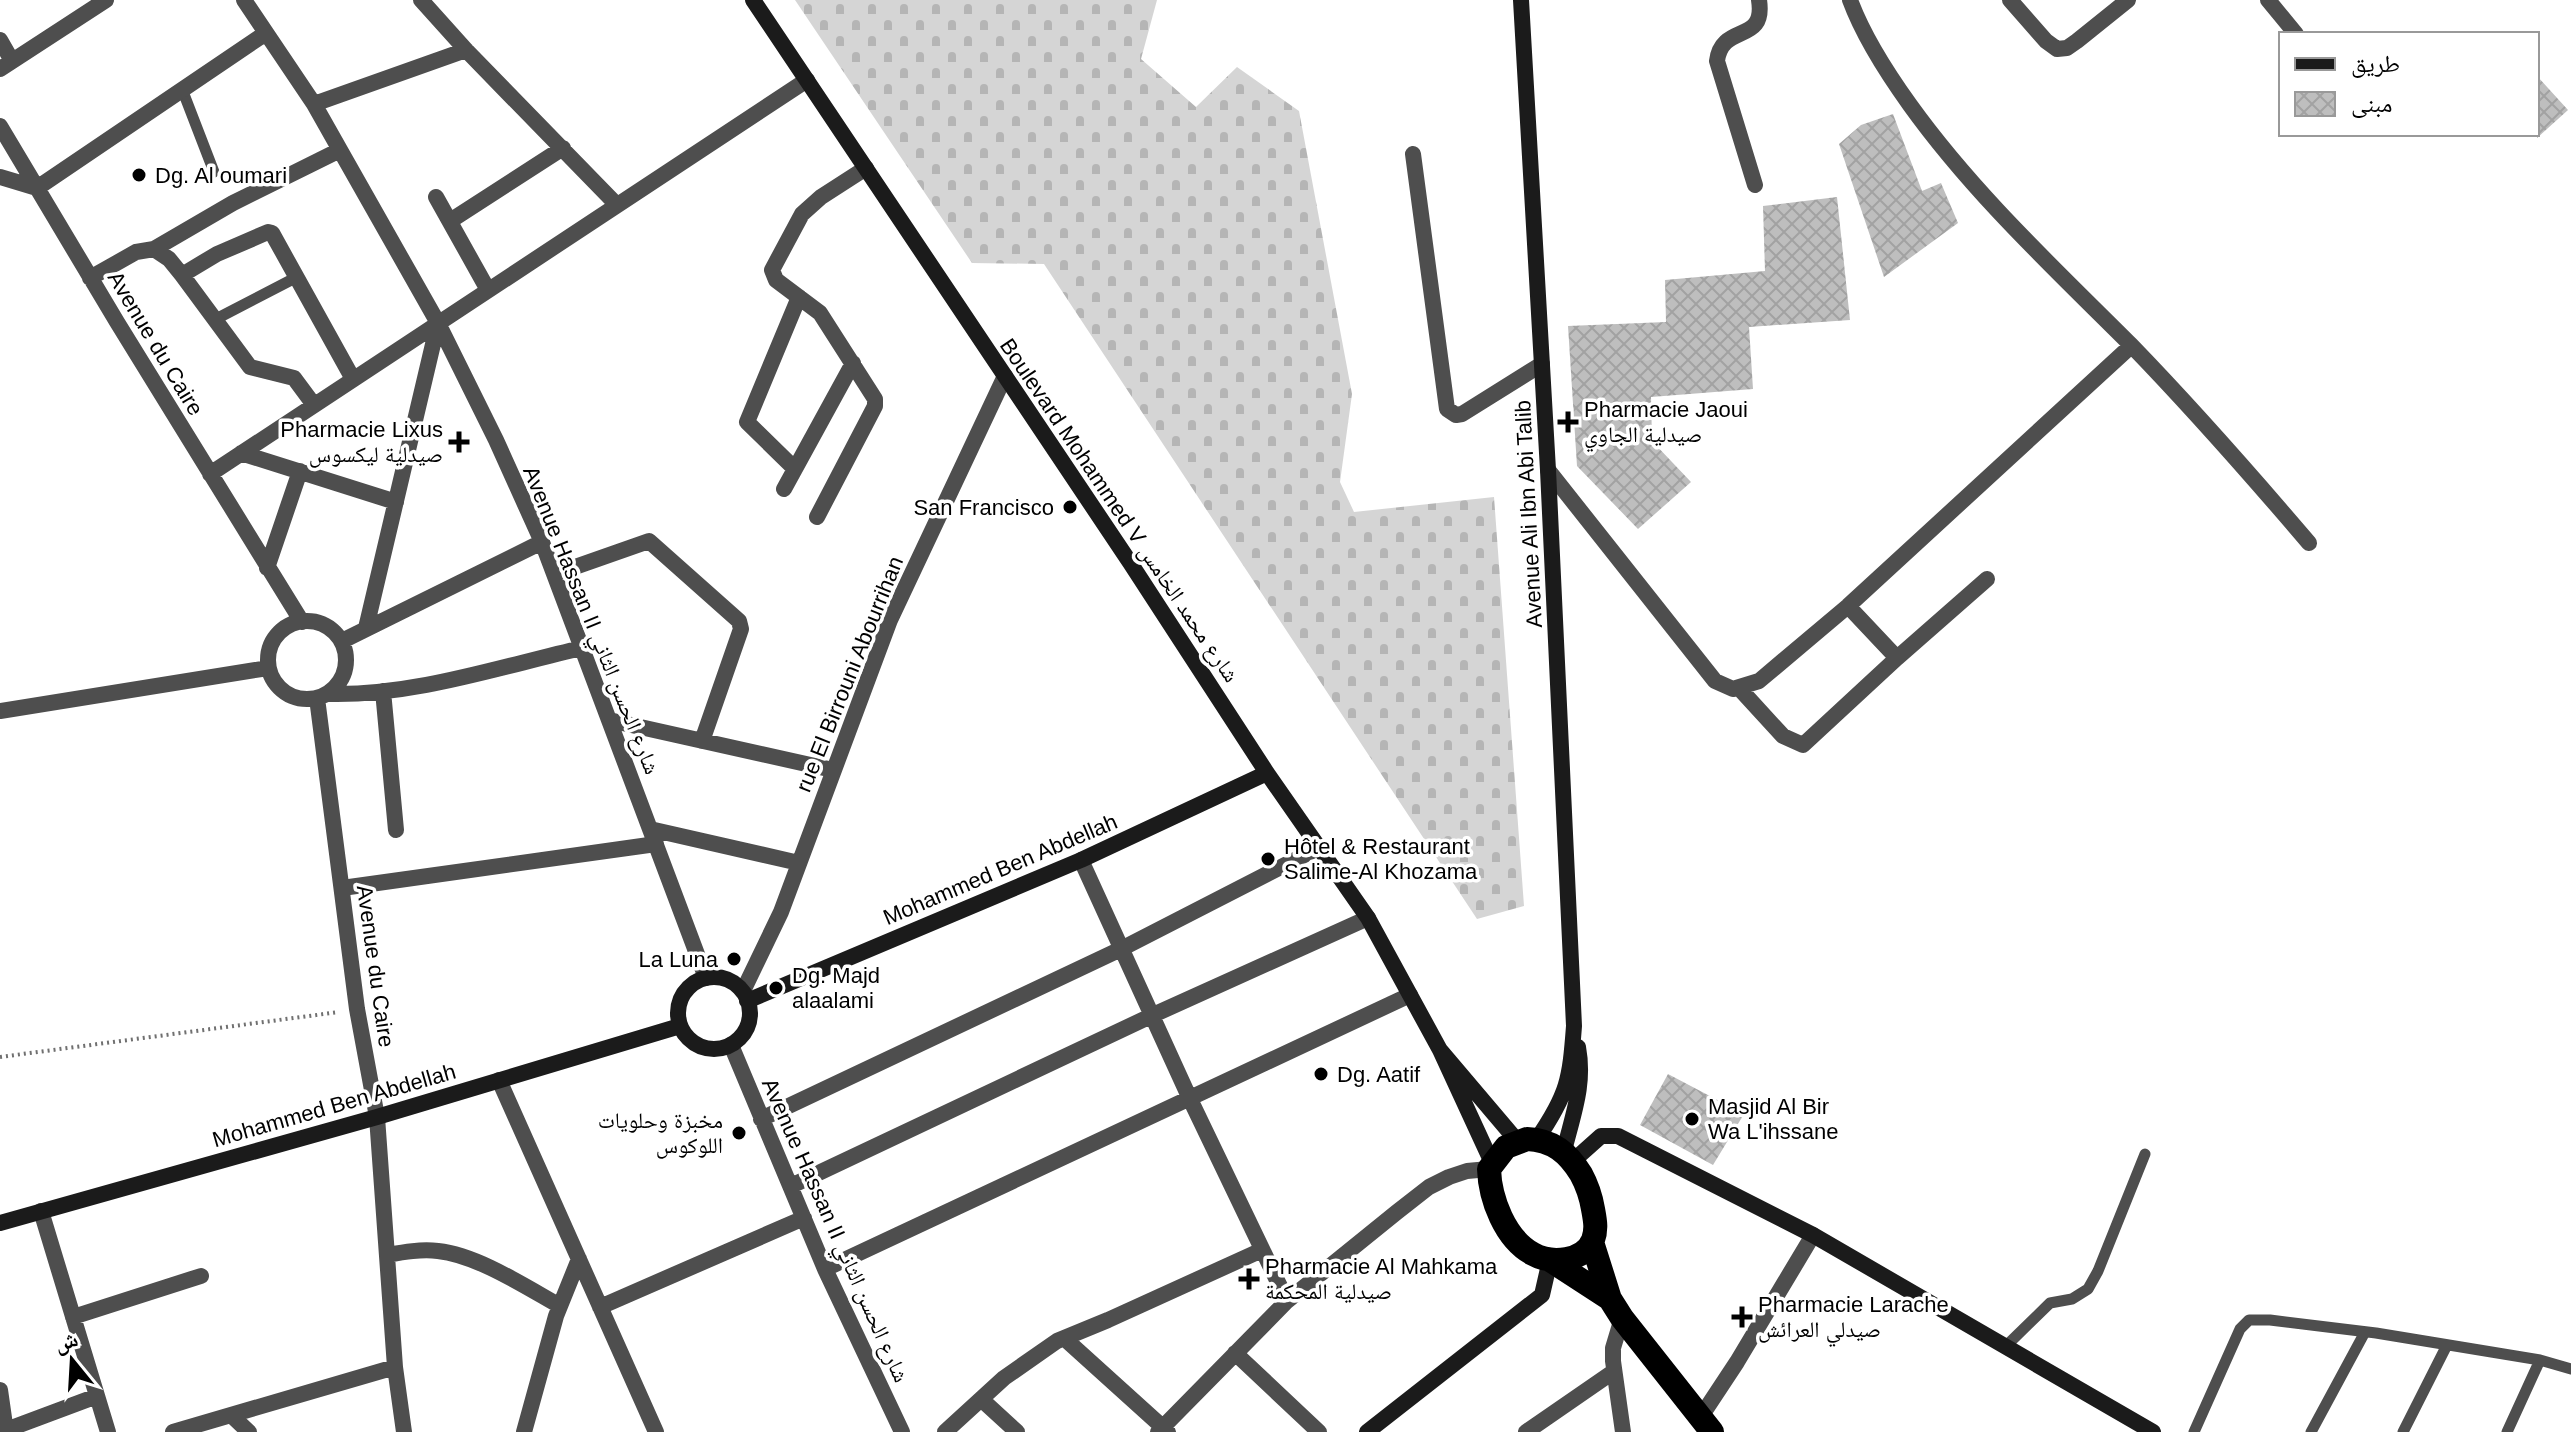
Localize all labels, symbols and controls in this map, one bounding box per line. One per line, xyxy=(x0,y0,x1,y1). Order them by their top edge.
legend xyxy=(2279,32,2539,136)
text: طريق xyxy=(2351,50,2400,78)
text: مبنى xyxy=(2351,90,2392,118)
place label: Dg. Al oumari xyxy=(155,163,287,188)
marker: Dg. Al oumari xyxy=(130,166,148,184)
street label: Avenue du Caire xyxy=(103,267,208,420)
street label: Boulevard Mohammed V شارع محمد الخامس xyxy=(994,334,1244,687)
place label: Pharmacie Jaoui صيدلية الجاوي xyxy=(1584,397,1748,452)
street label: Avenue Ali Ibn Abi Talib xyxy=(1510,400,1547,628)
marker: Pharmacie Jaoui صيدلية الجاوي xyxy=(1559,413,1577,431)
place label: Pharmacie Lixus صيدلية ليكسوس xyxy=(280,417,443,468)
marker: Pharmacie Lixus صيدلية ليكسوس xyxy=(450,433,468,451)
street label: Avenue Hassan II شارع الحسن الثاني xyxy=(514,463,665,780)
place label: San Francisco xyxy=(913,495,1054,520)
marker: San Francisco xyxy=(1061,498,1079,516)
street label: rue El Birrouni Abourrihan xyxy=(791,553,908,796)
street label: Mohammed Ben Abdellah xyxy=(879,809,1121,930)
place label: Hôtel & Restaurant Salime-Al Khozama xyxy=(1284,834,1478,884)
marker: Hôtel & Restaurant Salime-Al Khozama xyxy=(1259,850,1277,868)
street label: Avenue du Caire xyxy=(352,883,399,1049)
place label: La Luna xyxy=(638,947,719,972)
marker: La Luna xyxy=(725,950,743,968)
place label: Dg. Majd alaalami xyxy=(792,963,880,1013)
marker: Dg. Majd alaalami xyxy=(767,979,785,997)
street label: Mohammed Ben Abdellah xyxy=(210,1059,459,1152)
place label: Dg. Aatif xyxy=(1337,1062,1421,1087)
marker: Dg. Aatif xyxy=(1312,1065,1330,1083)
street label: Avenue Hassan II شارع الحسن الثاني xyxy=(753,1074,914,1388)
place label: Masjid Al Bir Wa L'ihssane xyxy=(1708,1094,1839,1144)
place label: مخبزة وحلويات اللوكوس xyxy=(598,1108,723,1159)
marker: Masjid Al Bir Wa L'ihssane xyxy=(1683,1110,1701,1128)
marker: مخبزة وحلويات اللوكوس xyxy=(730,1124,748,1142)
place label: Pharmacie Al Mahkama صيدلية المحكمة xyxy=(1265,1254,1498,1304)
marker: Pharmacie Al Mahkama صيدلية المحكمة xyxy=(1240,1270,1258,1288)
place label: Pharmacie Larache صيدلي العرائش xyxy=(1758,1292,1949,1347)
marker: Pharmacie Larache صيدلي العرائش xyxy=(1733,1308,1751,1326)
north arrow xyxy=(32,1320,112,1400)
text: ش xyxy=(51,1326,81,1358)

